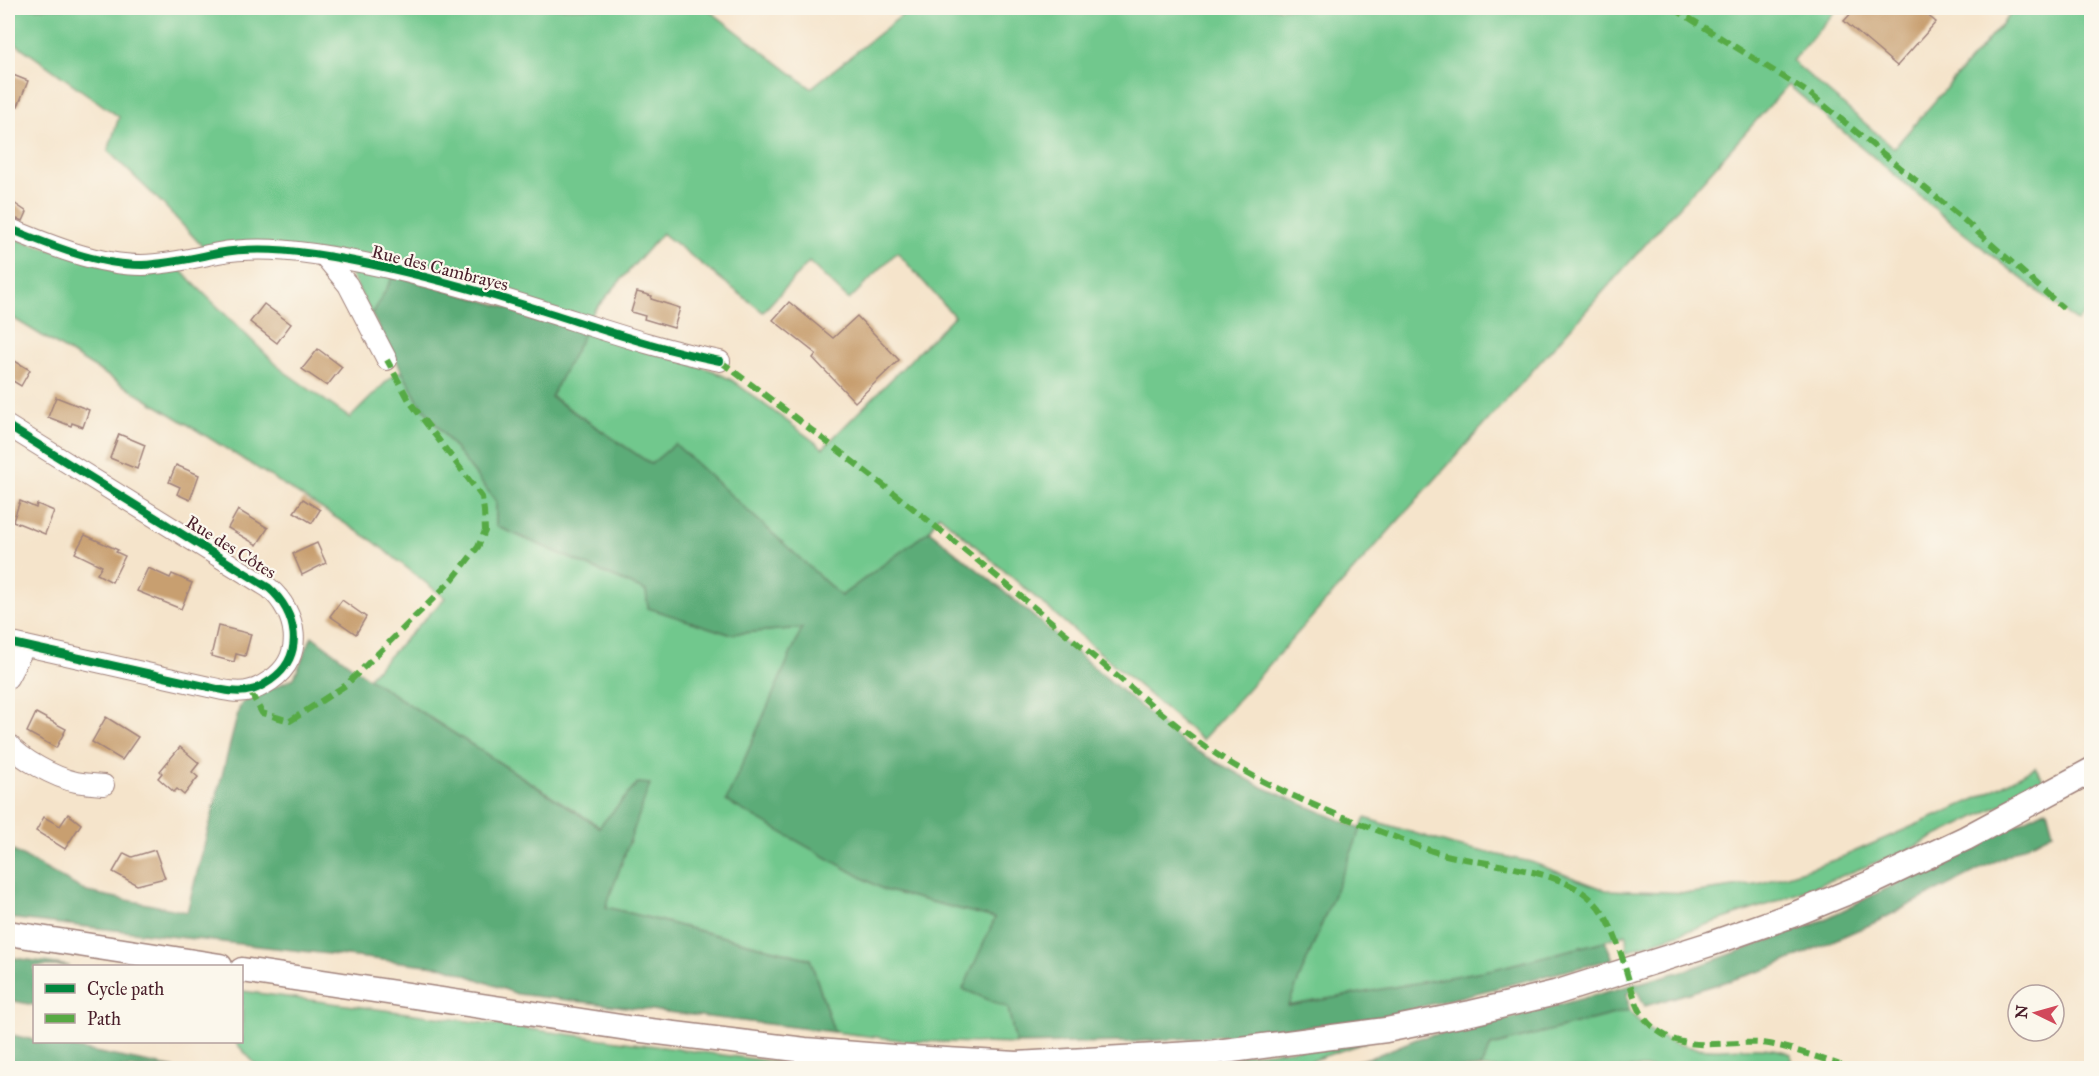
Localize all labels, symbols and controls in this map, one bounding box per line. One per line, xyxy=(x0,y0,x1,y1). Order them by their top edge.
street label: Rue des Cambrayes xyxy=(369,240,511,296)
street label: Rue des Côtes xyxy=(182,511,280,583)
legend xyxy=(33,965,243,1043)
text: Cycle path xyxy=(87,978,164,1000)
north arrow xyxy=(2006,983,2066,1043)
text: N xyxy=(2011,1004,2032,1019)
text: Path xyxy=(87,1008,121,1030)

